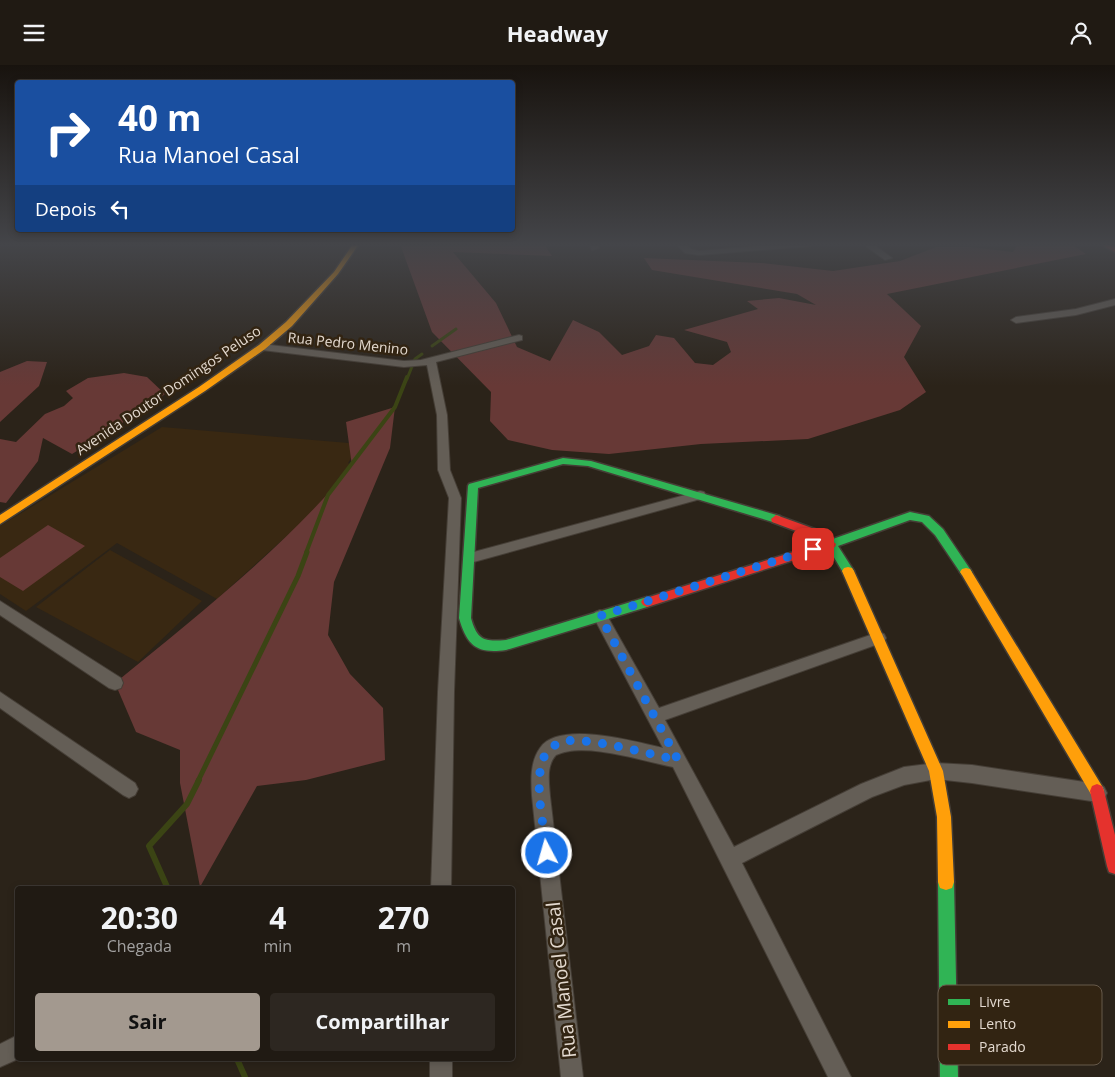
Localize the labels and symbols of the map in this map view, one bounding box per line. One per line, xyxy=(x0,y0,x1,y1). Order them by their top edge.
street label: Avenida Doutor Domingos Peluso xyxy=(72,321,264,459)
street label: Rua Pedro Menino xyxy=(287,327,409,359)
pin xyxy=(792,528,834,570)
position arrow xyxy=(520,826,572,878)
street label: Rua Manoel Casal xyxy=(540,901,582,1059)
legend xyxy=(938,985,1102,1065)
text: Livre xyxy=(979,992,1011,1011)
text: Lento xyxy=(979,1014,1016,1033)
text: Parado xyxy=(979,1037,1026,1056)

